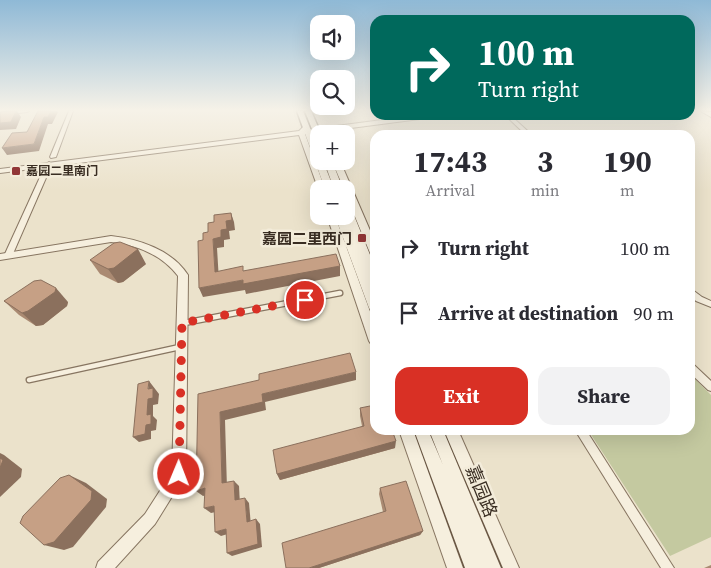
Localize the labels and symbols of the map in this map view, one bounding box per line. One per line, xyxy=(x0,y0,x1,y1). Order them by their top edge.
place label: 嘉园二里南门 xyxy=(26,163,98,179)
marker: 嘉园二里南门 xyxy=(10,165,22,177)
place label: 嘉园二里西门 xyxy=(262,228,352,249)
marker: 嘉园二里西门 xyxy=(356,232,368,244)
pin xyxy=(284,279,326,321)
position arrow xyxy=(152,447,204,499)
street label: 嘉园路 xyxy=(460,461,504,521)

